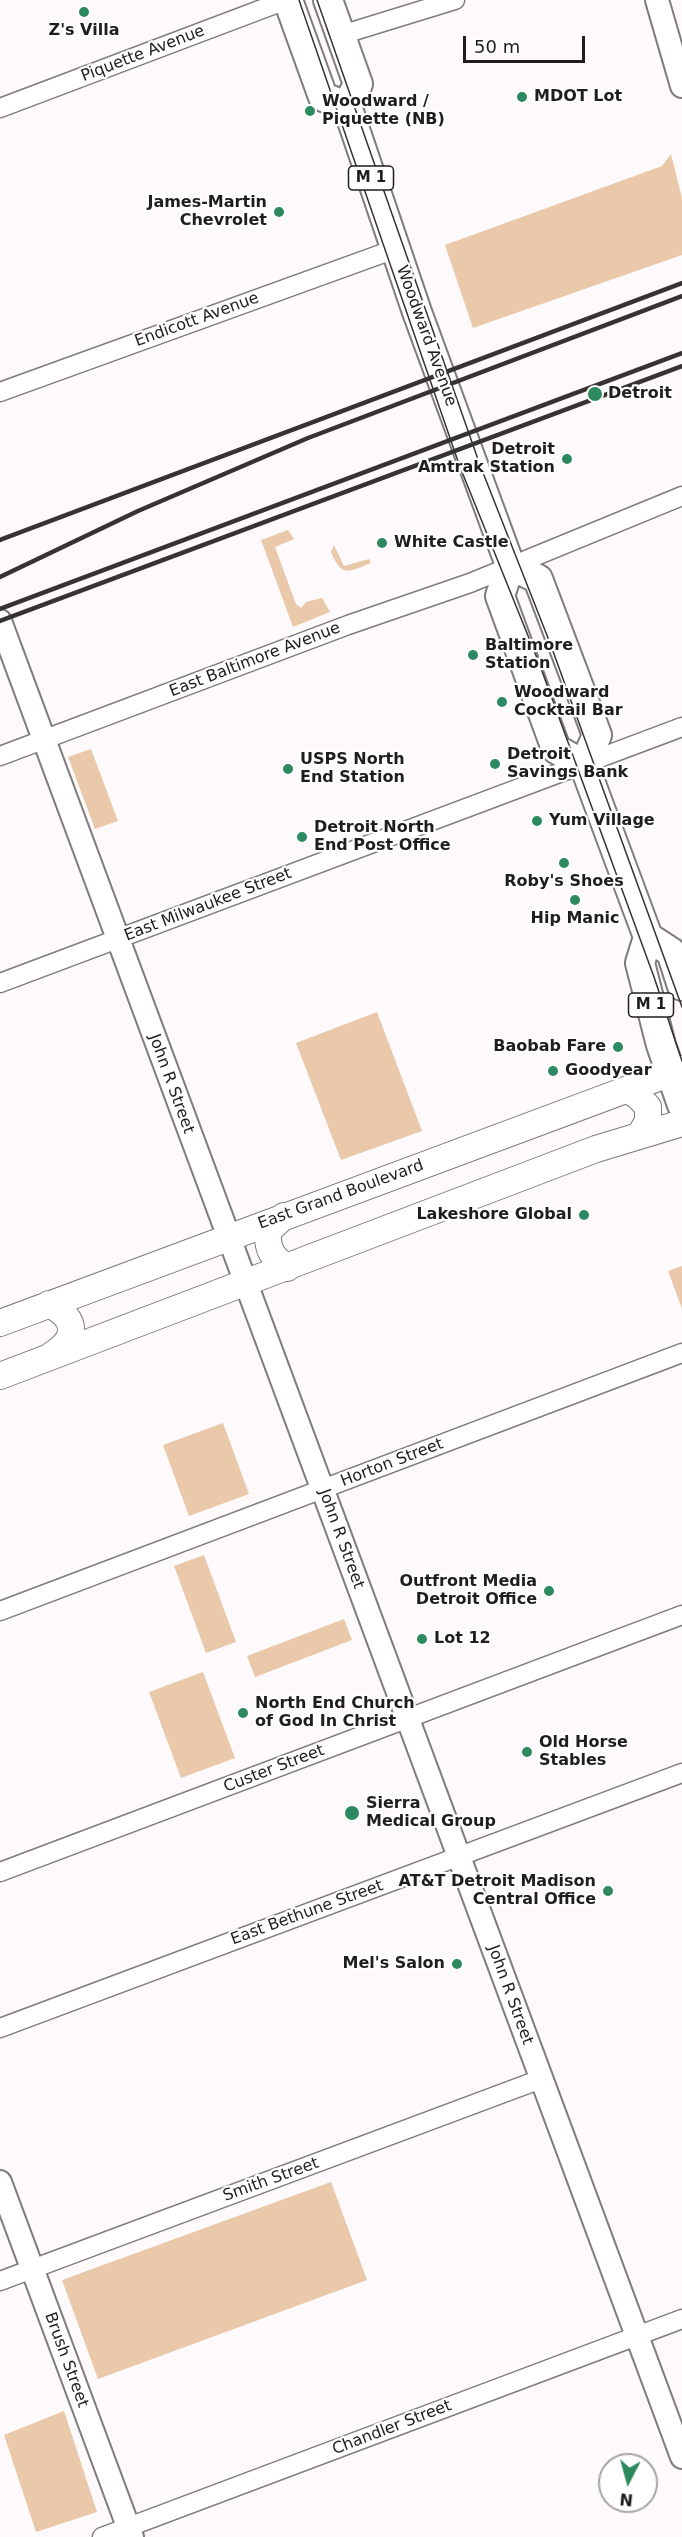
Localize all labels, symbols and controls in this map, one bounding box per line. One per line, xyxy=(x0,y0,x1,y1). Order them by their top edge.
marker: Z's Villa xyxy=(77,5,91,19)
place label: Z's Villa xyxy=(49,21,119,41)
street label: Piquette Avenue xyxy=(79,22,207,86)
scale bar xyxy=(466,24,588,62)
text: 50 m xyxy=(474,36,520,57)
place label: MDOT Lot xyxy=(534,87,622,107)
marker: MDOT Lot xyxy=(515,90,529,104)
place label: Woodward / Piquette (NB) xyxy=(322,92,445,130)
marker: Woodward / Piquette (NB) xyxy=(303,104,317,118)
road number: M 1 xyxy=(348,166,394,190)
place label: James-Martin Chevrolet xyxy=(147,193,267,231)
marker: James-Martin Chevrolet xyxy=(272,205,286,219)
street label: Woodward Avenue xyxy=(392,263,460,409)
street label: Endicott Avenue xyxy=(132,289,262,351)
place label: Detroit xyxy=(608,384,672,404)
marker: Detroit xyxy=(586,385,604,403)
place label: Detroit Amtrak Station xyxy=(418,440,555,478)
marker: Detroit Amtrak Station xyxy=(560,452,574,466)
place label: White Castle xyxy=(394,533,509,553)
marker: White Castle xyxy=(375,536,389,550)
street label: East Baltimore Avenue xyxy=(167,619,343,701)
place label: Baltimore Station xyxy=(485,636,573,674)
marker: Baltimore Station xyxy=(466,648,480,662)
place label: Woodward Cocktail Bar xyxy=(514,683,623,721)
marker: Woodward Cocktail Bar xyxy=(495,695,509,709)
place label: Detroit Savings Bank xyxy=(507,745,628,783)
place label: USPS North End Station xyxy=(300,750,405,788)
marker: Detroit Savings Bank xyxy=(488,757,502,771)
marker: USPS North End Station xyxy=(281,762,295,776)
place label: Yum Village xyxy=(549,811,655,831)
marker: Yum Village xyxy=(530,814,544,828)
place label: Detroit North End Post Office xyxy=(314,818,451,856)
marker: Detroit North End Post Office xyxy=(295,830,309,844)
marker: Roby's Shoes xyxy=(557,856,571,870)
street label: East Milwaukee Street xyxy=(122,864,294,946)
place label: Roby's Shoes xyxy=(504,872,624,892)
marker: Hip Manic xyxy=(568,893,582,907)
place label: Hip Manic xyxy=(531,909,619,929)
road number: M 1 xyxy=(628,993,674,1017)
street label: John R Street xyxy=(144,1032,198,1136)
place label: Baobab Fare xyxy=(493,1037,606,1057)
marker: Baobab Fare xyxy=(611,1040,625,1054)
place label: Goodyear xyxy=(565,1061,652,1081)
marker: Goodyear xyxy=(546,1064,560,1078)
street label: East Grand Boulevard xyxy=(256,1156,426,1234)
place label: Lakeshore Global xyxy=(416,1205,572,1225)
marker: Lakeshore Global xyxy=(577,1208,591,1222)
street label: Horton Street xyxy=(338,1435,446,1491)
street label: John R Street xyxy=(314,1487,368,1591)
place label: Outfront Media Detroit Office xyxy=(399,1572,537,1610)
marker: Outfront Media Detroit Office xyxy=(542,1584,556,1598)
place label: Lot 12 xyxy=(434,1629,491,1649)
marker: Lot 12 xyxy=(415,1632,429,1646)
place label: North End Church of God In Christ xyxy=(255,1694,415,1732)
marker: North End Church of God In Christ xyxy=(236,1706,250,1720)
place label: Old Horse Stables xyxy=(539,1733,628,1771)
street label: Custer Street xyxy=(221,1741,327,1797)
marker: Old Horse Stables xyxy=(520,1745,534,1759)
place label: Sierra Medical Group xyxy=(366,1794,496,1832)
marker: Sierra Medical Group xyxy=(343,1804,361,1822)
place label: AT&T Detroit Madison Central Office xyxy=(399,1872,596,1910)
street label: East Bethune Street xyxy=(228,1877,386,1949)
marker: AT&T Detroit Madison Central Office xyxy=(601,1884,615,1898)
street label: John R Street xyxy=(483,1943,537,2047)
place label: Mel's Salon xyxy=(343,1954,445,1974)
marker: Mel's Salon xyxy=(450,1957,464,1971)
street label: Smith Street xyxy=(221,2154,321,2206)
street label: Brush Street xyxy=(40,2310,92,2410)
street label: Chandler Street xyxy=(330,2396,454,2460)
north arrow xyxy=(598,2453,658,2513)
text: N xyxy=(619,2489,634,2510)

